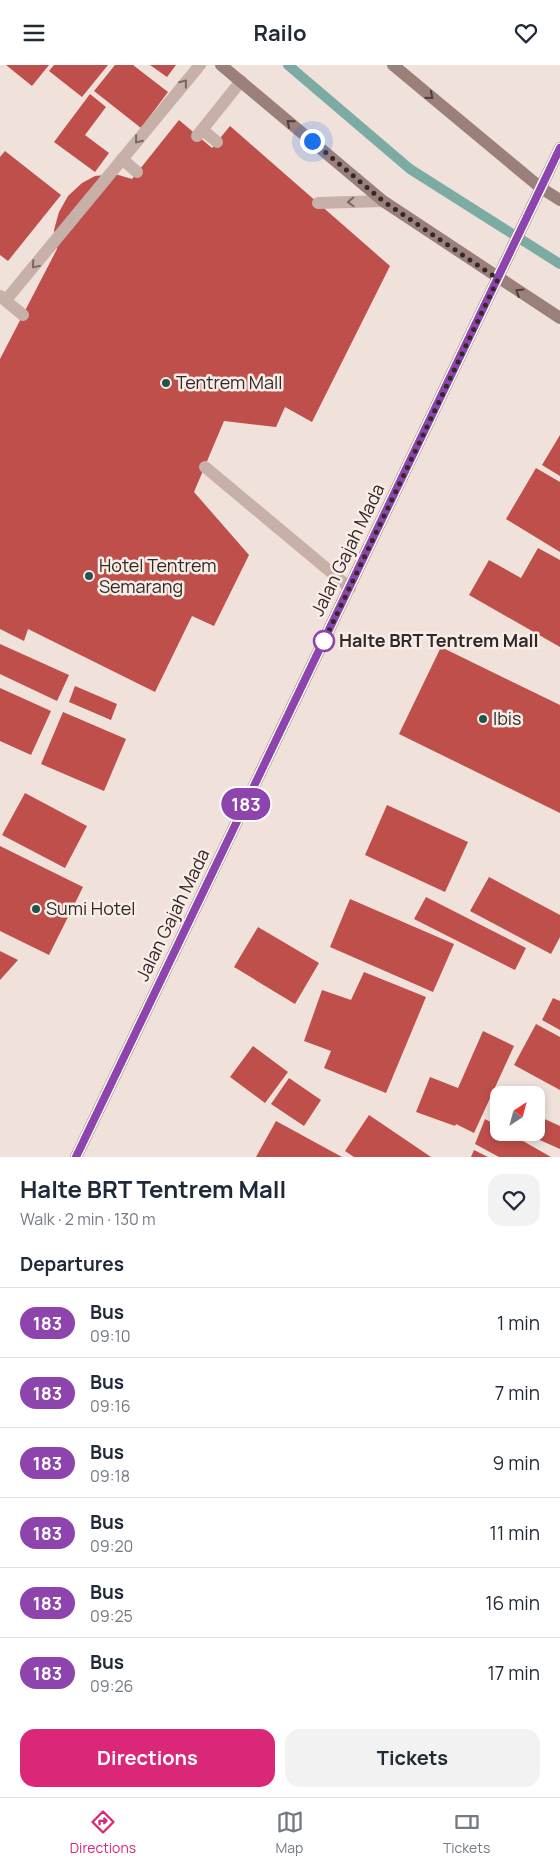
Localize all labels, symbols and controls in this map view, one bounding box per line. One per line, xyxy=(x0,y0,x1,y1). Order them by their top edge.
text: Railo xyxy=(253,18,307,48)
icon: menu xyxy=(20,19,48,47)
icon: heart xyxy=(512,19,540,47)
one-way arrow xyxy=(179,80,188,89)
one-way arrow xyxy=(425,90,434,99)
one-way arrow xyxy=(287,120,296,128)
your location xyxy=(300,129,325,154)
one-way arrow xyxy=(135,134,144,143)
one-way arrow xyxy=(346,197,354,207)
one-way arrow xyxy=(32,259,40,268)
one-way arrow xyxy=(515,288,524,298)
place label: Tentrem Mall xyxy=(176,370,282,394)
marker: Tentrem Mall xyxy=(160,377,172,389)
street label: Jalan Gajah Mada xyxy=(305,480,389,620)
place label: Hotel Tentrem Semarang xyxy=(99,553,216,598)
marker: Hotel Tentrem Semarang xyxy=(83,570,95,582)
place label: Halte BRT Tentrem Mall xyxy=(339,628,539,652)
marker: Halte BRT Tentrem Mall xyxy=(313,630,335,652)
place label: Ibis xyxy=(493,706,522,730)
marker: Ibis xyxy=(477,713,489,725)
line badge: 183 xyxy=(217,788,275,820)
text: 183 xyxy=(231,792,261,816)
street label: Jalan Gajah Mada xyxy=(130,845,214,985)
place label: Sumi Hotel xyxy=(46,896,135,920)
marker: Sumi Hotel xyxy=(30,903,42,915)
north arrow xyxy=(490,1086,545,1141)
map controls xyxy=(490,1086,545,1141)
text: Halte BRT Tentrem Mall xyxy=(20,1172,286,1205)
button: heart xyxy=(488,1174,540,1226)
text: Walk · 2 min · 130 m xyxy=(20,1208,156,1230)
text: Departures xyxy=(20,1251,124,1277)
text: Bus xyxy=(90,1299,124,1325)
text: 1 min xyxy=(497,1310,540,1336)
text: 183 xyxy=(33,1311,62,1335)
text: 09:10 xyxy=(90,1325,130,1347)
text: Bus xyxy=(90,1369,124,1395)
text: 7 min xyxy=(495,1380,540,1406)
text: 183 xyxy=(33,1381,62,1405)
text: 09:16 xyxy=(90,1395,131,1417)
text: Bus xyxy=(90,1439,124,1465)
text: 9 min xyxy=(493,1450,540,1476)
text: 183 xyxy=(33,1451,62,1475)
text: 09:18 xyxy=(90,1465,130,1487)
text: Bus xyxy=(90,1509,124,1535)
text: 11 min xyxy=(490,1520,540,1546)
text: 183 xyxy=(33,1521,62,1545)
text: 09:20 xyxy=(90,1535,133,1557)
text: Bus xyxy=(90,1579,124,1605)
text: 16 min xyxy=(485,1590,540,1616)
text: 183 xyxy=(33,1591,62,1615)
text: 09:25 xyxy=(90,1605,133,1627)
text: Bus xyxy=(90,1649,124,1675)
text: 17 min xyxy=(487,1660,540,1686)
text: 183 xyxy=(33,1661,62,1685)
text: 09:26 xyxy=(90,1675,134,1697)
button: Directions xyxy=(20,1729,275,1787)
button: Tickets xyxy=(285,1729,540,1787)
tab: Directions xyxy=(70,1808,136,1857)
tab: Map xyxy=(276,1808,304,1857)
tab: Tickets xyxy=(443,1808,490,1857)

